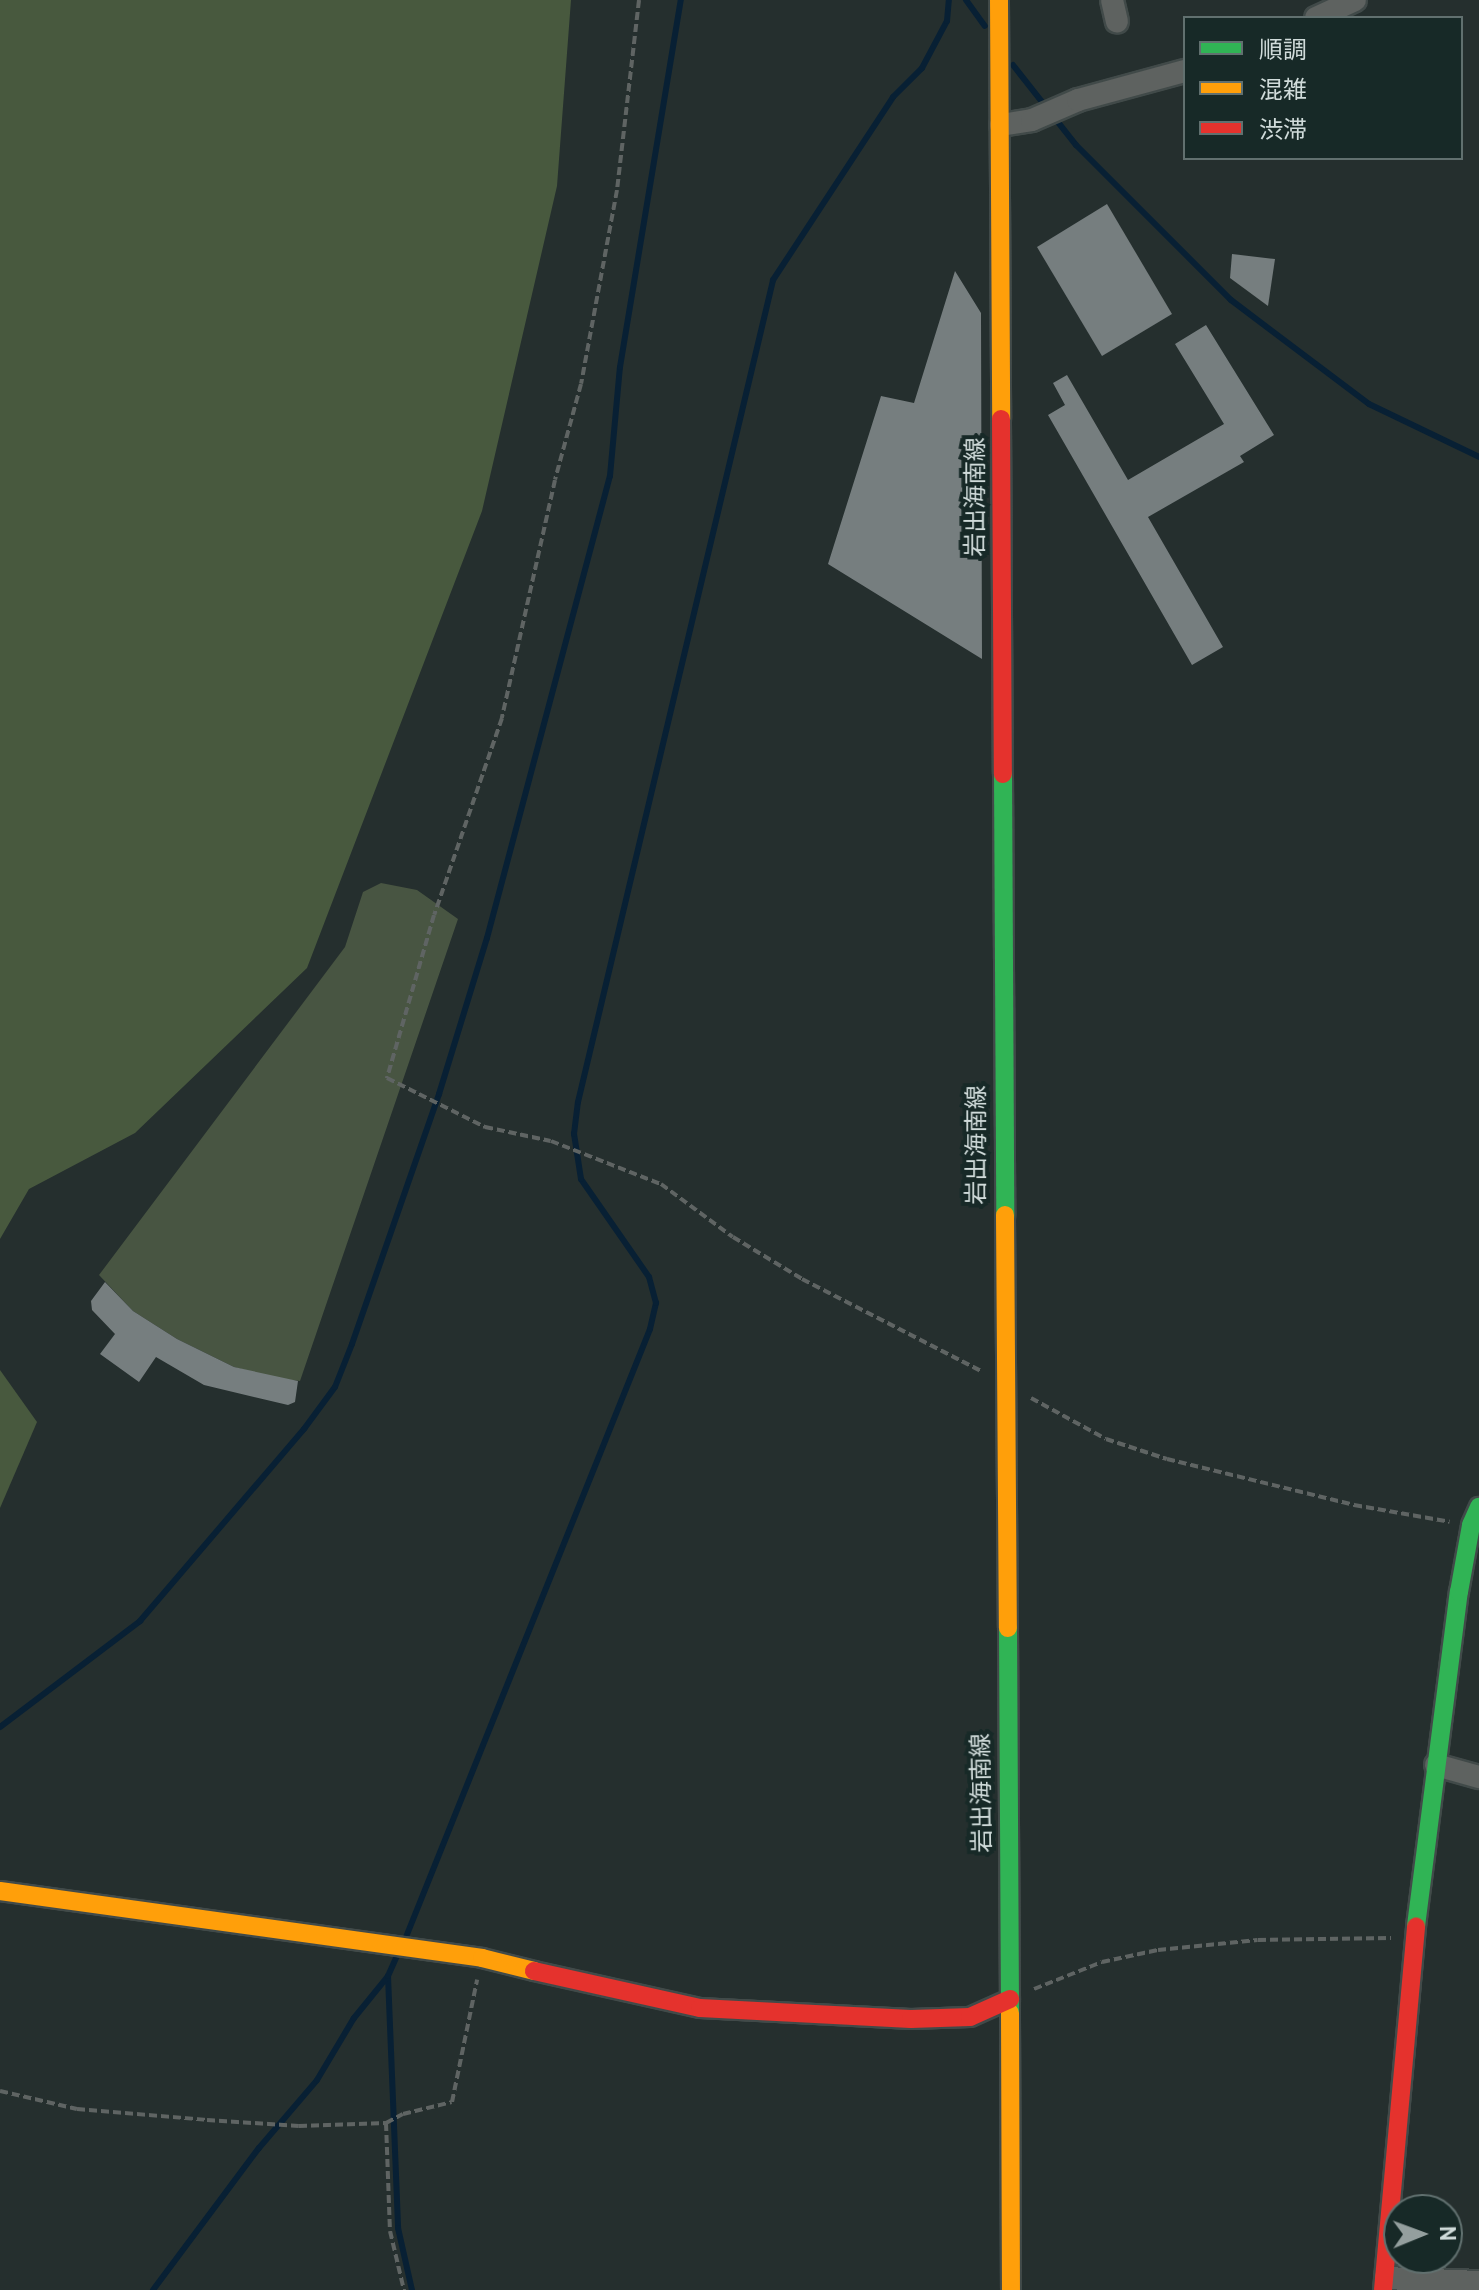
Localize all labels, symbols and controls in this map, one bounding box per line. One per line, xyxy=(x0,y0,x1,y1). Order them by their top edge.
legend xyxy=(1183,16,1463,160)
text: 順調 xyxy=(1259,37,1307,67)
text: 混雑 xyxy=(1259,77,1307,107)
text: 渋滞 xyxy=(1259,117,1307,147)
street label: 岩出海南線 xyxy=(964,437,992,557)
street label: 岩出海南線 xyxy=(965,1085,993,1205)
street label: 岩出海南線 xyxy=(969,1733,999,1853)
north arrow xyxy=(1383,2194,1463,2274)
text: N xyxy=(1432,2225,1459,2242)

